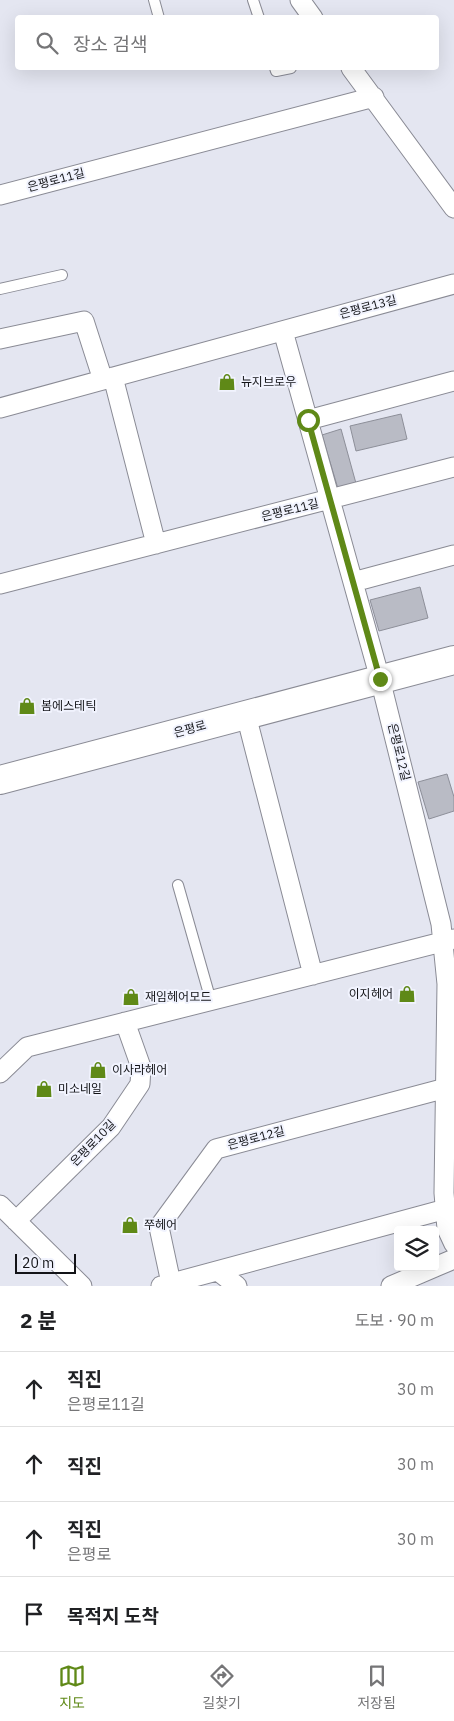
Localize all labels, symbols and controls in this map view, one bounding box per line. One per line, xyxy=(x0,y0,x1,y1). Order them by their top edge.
search box xyxy=(15,15,439,70)
icon: search xyxy=(33,29,61,57)
text: 장소 검색 xyxy=(73,32,147,56)
street label: 은평로11길 xyxy=(26,165,86,194)
street label: 은평로13길 xyxy=(338,292,398,321)
shop icon: 뉴지브로우 xyxy=(217,372,237,392)
place label: 뉴지브로우 xyxy=(241,374,296,389)
route start xyxy=(297,409,320,432)
street label: 은평로11길 xyxy=(260,495,320,524)
route end xyxy=(369,668,392,691)
shop icon: 봄에스테틱 xyxy=(17,696,37,716)
place label: 봄에스테틱 xyxy=(41,698,96,713)
street label: 은평로 xyxy=(172,717,208,740)
street label: 은평로12길 xyxy=(385,722,414,782)
shop icon: 이지헤어 xyxy=(397,984,417,1004)
place label: 이지헤어 xyxy=(349,986,393,1001)
shop icon: 재임헤어모드 xyxy=(121,987,141,1007)
place label: 재임헤어모드 xyxy=(145,989,211,1004)
shop icon: 이사라헤어 xyxy=(88,1060,108,1080)
place label: 이사라헤어 xyxy=(112,1062,167,1077)
shop icon: 미소네일 xyxy=(34,1079,54,1099)
place label: 미소네일 xyxy=(58,1081,102,1096)
street label: 은평로10길 xyxy=(67,1116,118,1169)
street label: 은평로12길 xyxy=(226,1123,286,1152)
shop icon: 쭈헤어 xyxy=(120,1215,140,1235)
place label: 쭈헤어 xyxy=(144,1217,177,1232)
map controls xyxy=(394,1226,439,1271)
button: layers xyxy=(394,1226,439,1271)
scale bar xyxy=(15,1251,76,1274)
text: 20 m xyxy=(22,1254,54,1272)
text: 2 분 xyxy=(20,1306,57,1334)
text: 도보 · 90 m xyxy=(355,1310,434,1330)
text: 직진 xyxy=(67,1367,102,1391)
icon: ahead xyxy=(20,1375,48,1403)
text: 30 m xyxy=(397,1379,434,1399)
text: 은평로11길 xyxy=(67,1394,145,1414)
icon: ahead xyxy=(20,1450,48,1478)
text: 직진 xyxy=(67,1454,102,1478)
text: 30 m xyxy=(397,1454,434,1474)
text: 직진 xyxy=(67,1517,102,1541)
icon: ahead xyxy=(20,1525,48,1553)
text: 30 m xyxy=(397,1529,434,1549)
text: 은평로 xyxy=(67,1544,111,1564)
icon: arrive xyxy=(20,1600,48,1628)
text: 목적지 도착 xyxy=(67,1604,159,1628)
tab: 지도 xyxy=(58,1662,86,1712)
tab: 길찾기 xyxy=(202,1662,241,1712)
tab: 저장됨 xyxy=(357,1662,396,1712)

